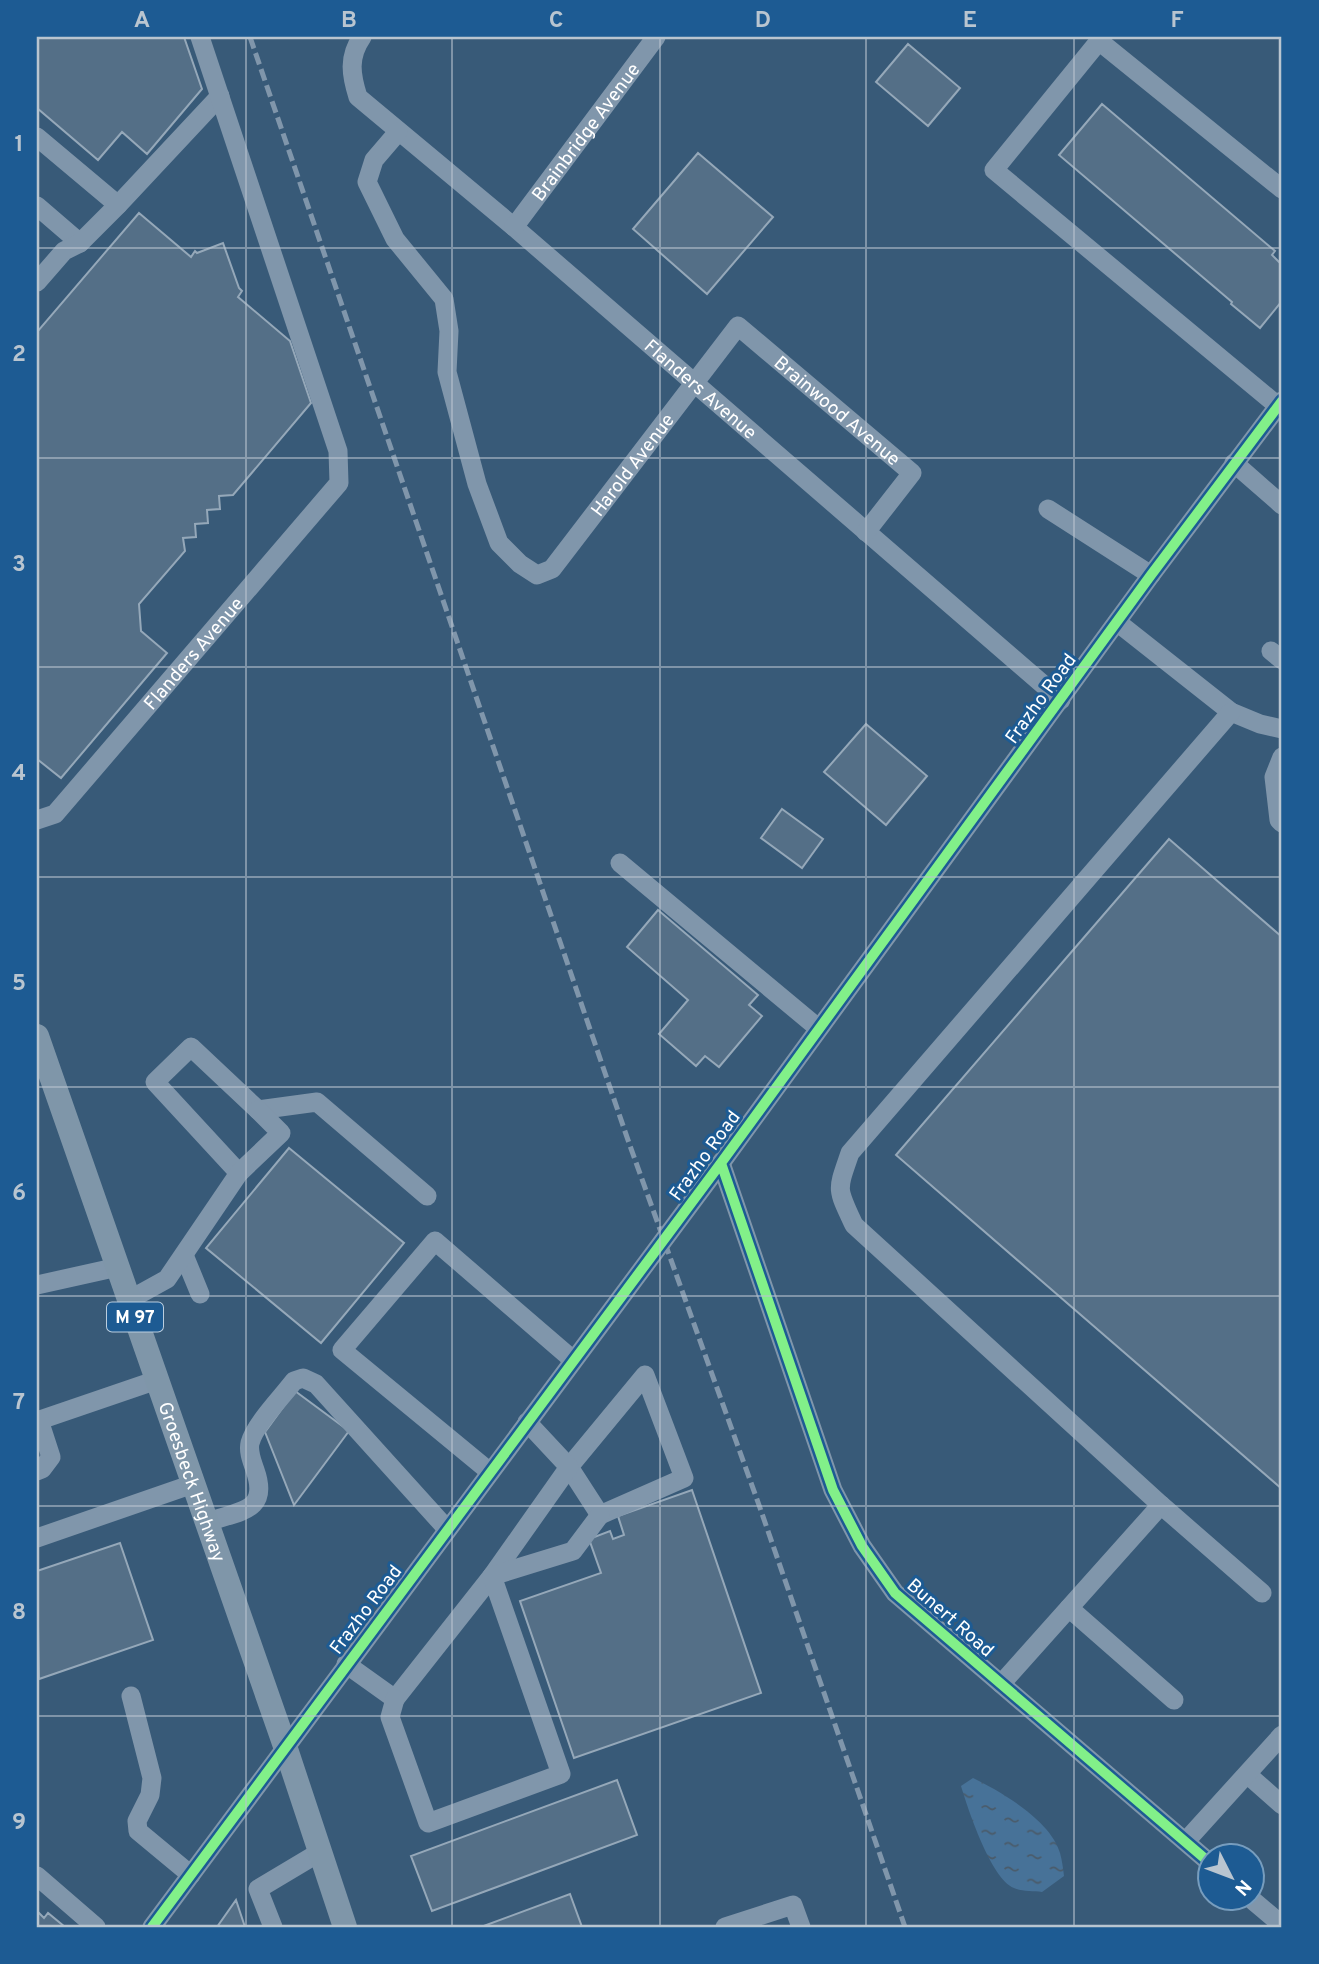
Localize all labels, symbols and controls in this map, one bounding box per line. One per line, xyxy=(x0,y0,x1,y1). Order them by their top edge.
text: A xyxy=(134,7,150,36)
text: B xyxy=(341,7,357,36)
text: C xyxy=(549,7,563,36)
text: D xyxy=(755,7,771,36)
text: E xyxy=(963,7,977,36)
text: F xyxy=(1170,7,1184,36)
street label: Brainbridge Avenue xyxy=(527,59,646,207)
text: 1 xyxy=(14,131,24,160)
street label: Flanders Avenue xyxy=(638,335,761,446)
text: 2 xyxy=(12,341,26,370)
street label: Brainwood Avenue xyxy=(768,352,905,472)
street label: Harold Avenue xyxy=(587,409,681,522)
text: 3 xyxy=(12,551,26,580)
street label: Flanders Avenue xyxy=(139,593,250,716)
street label: Frazho Road xyxy=(1001,649,1082,749)
text: 4 xyxy=(12,760,26,789)
text: 5 xyxy=(12,970,26,999)
street label: Frazho Road xyxy=(665,1106,746,1206)
text: 6 xyxy=(12,1180,26,1209)
road number: M 97 xyxy=(107,1302,163,1332)
text: 7 xyxy=(13,1389,25,1418)
street label: Groesbeck Highway xyxy=(152,1399,230,1566)
street label: Frazho Road xyxy=(325,1561,408,1660)
street label: Bunert Road xyxy=(901,1574,998,1663)
text: 8 xyxy=(12,1599,26,1628)
text: 9 xyxy=(12,1809,26,1838)
north arrow xyxy=(1196,1842,1266,1912)
text: N xyxy=(1229,1874,1256,1900)

